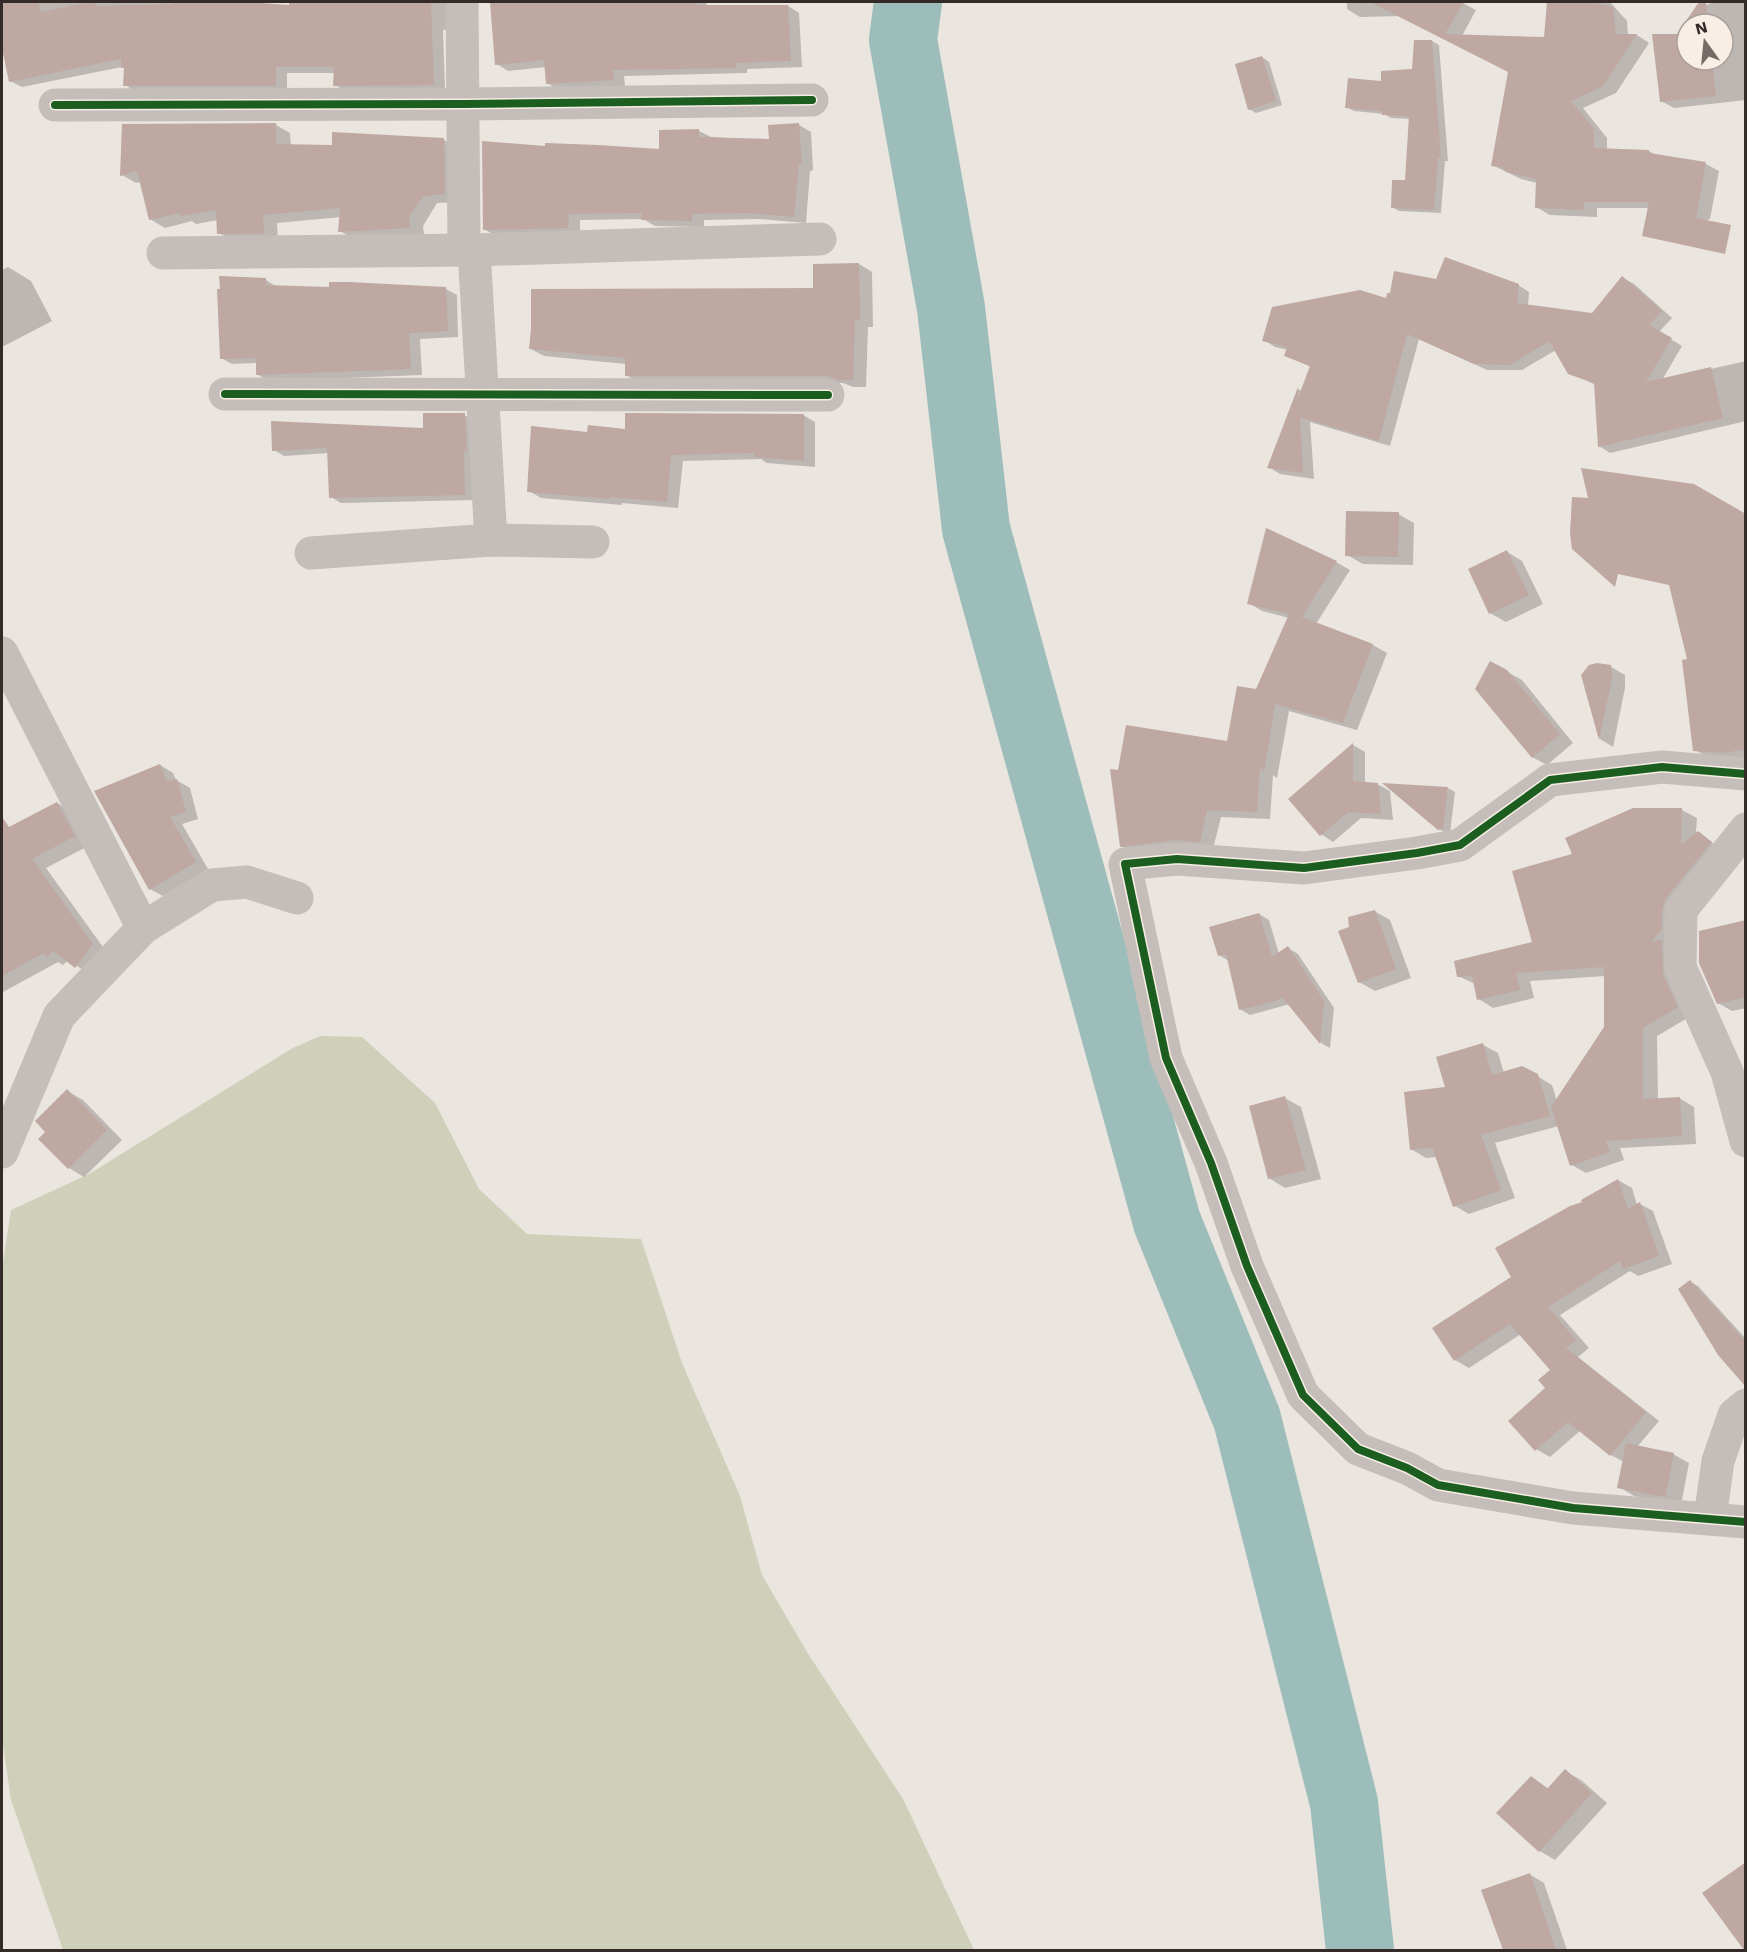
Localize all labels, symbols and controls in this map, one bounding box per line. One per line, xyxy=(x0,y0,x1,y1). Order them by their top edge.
north arrow xyxy=(1675,12,1735,72)
text: N xyxy=(1693,17,1709,39)

